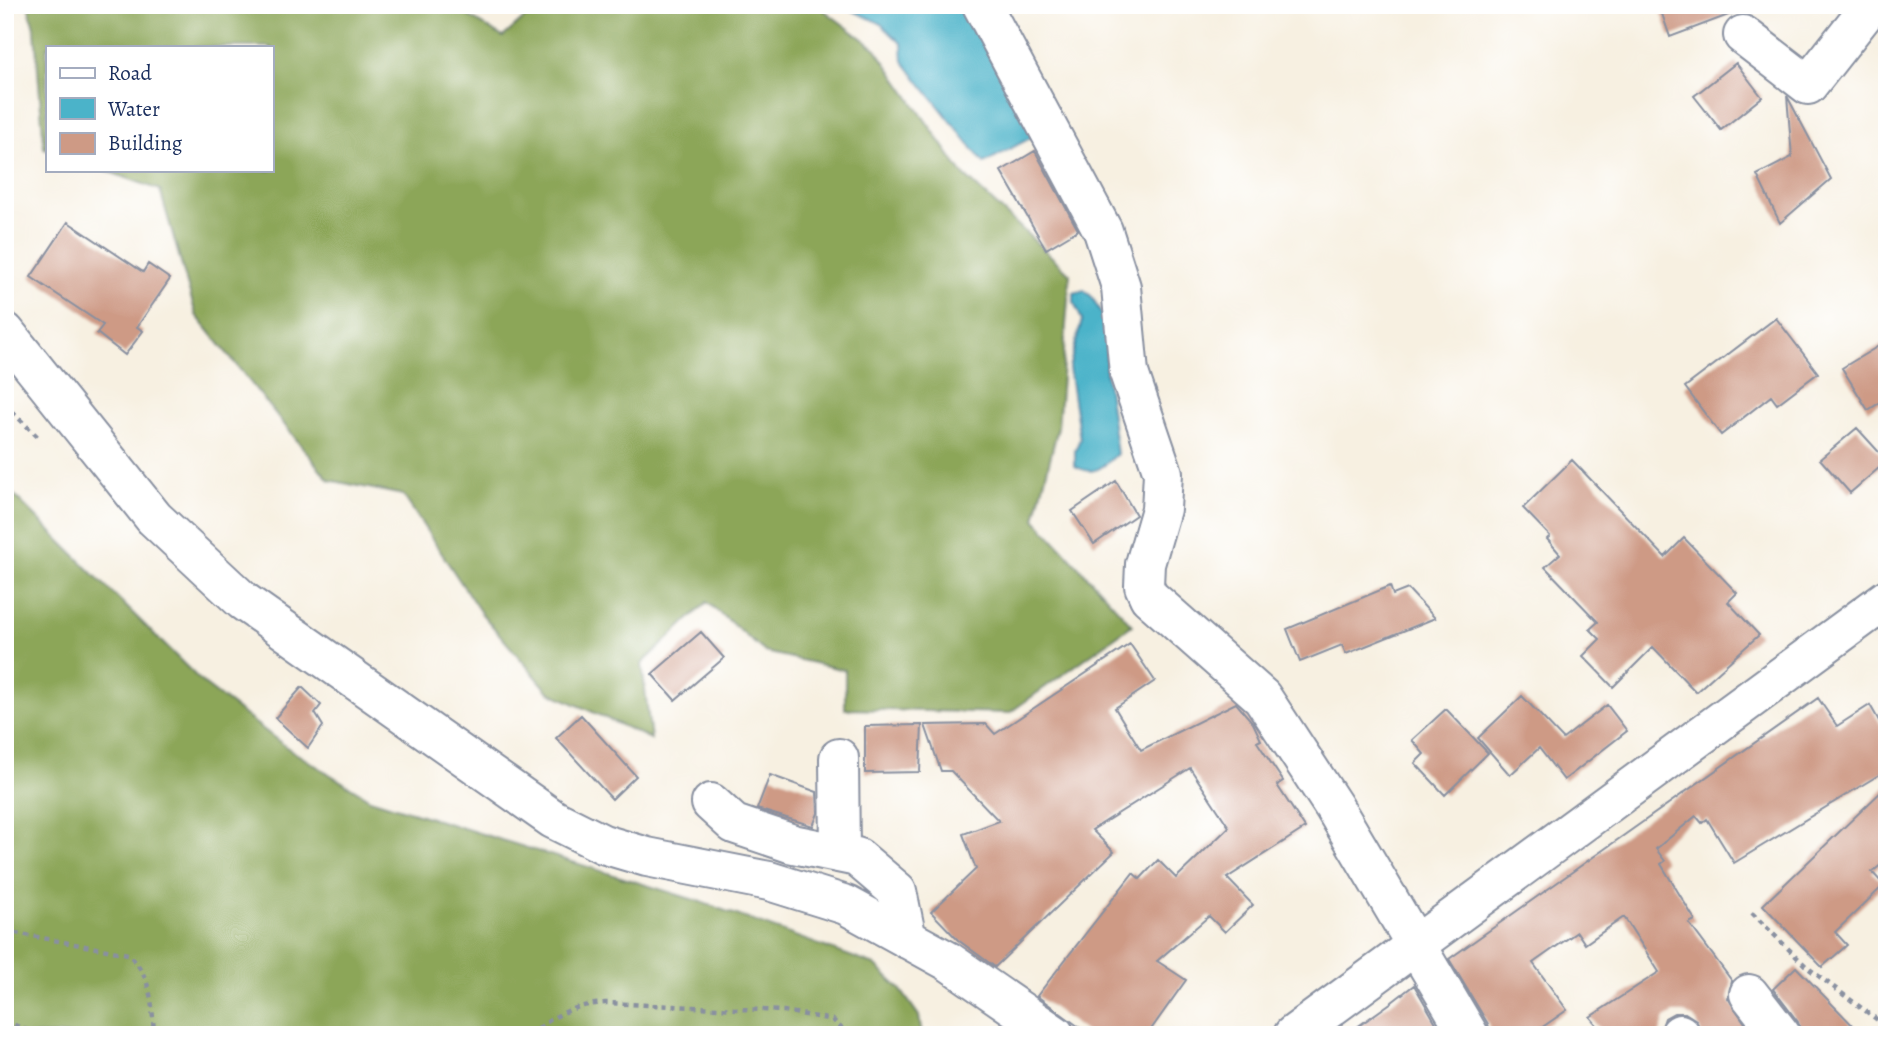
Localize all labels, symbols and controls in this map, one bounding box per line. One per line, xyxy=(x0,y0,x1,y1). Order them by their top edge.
legend xyxy=(46,46,273,172)
text: Road xyxy=(108,59,152,87)
text: Water xyxy=(107,95,160,123)
text: Building xyxy=(108,129,183,157)

